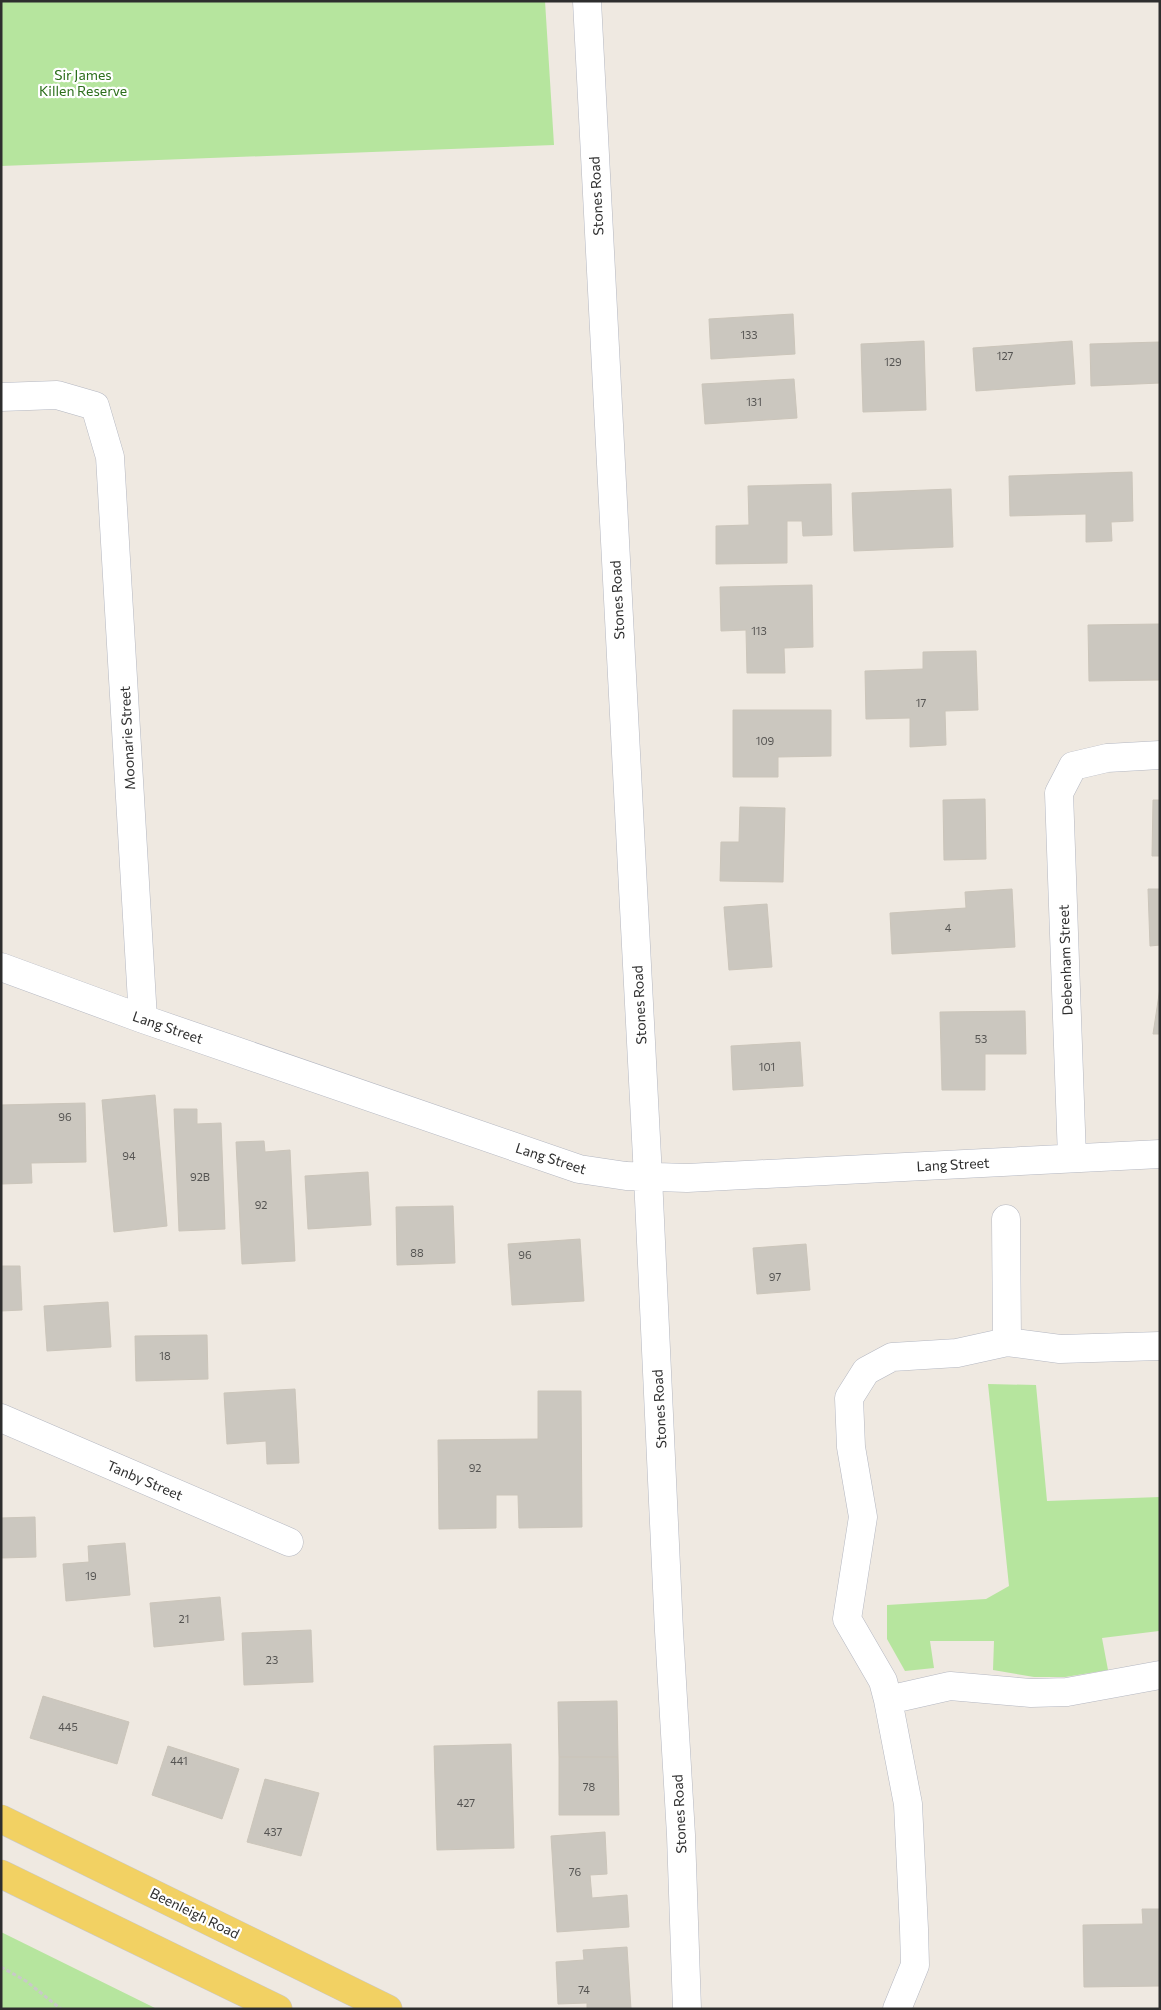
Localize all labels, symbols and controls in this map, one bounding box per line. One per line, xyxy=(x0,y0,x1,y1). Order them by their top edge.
park label: Sir James Killen Reserve xyxy=(39,66,127,99)
street label: Stones Road xyxy=(585,156,607,236)
house number: 133 xyxy=(740,328,758,341)
house number: 127 xyxy=(997,349,1013,362)
house number: 129 xyxy=(884,355,902,368)
house number: 131 xyxy=(746,395,762,408)
street label: Stones Road xyxy=(606,560,628,640)
house number: 113 xyxy=(751,624,767,637)
street label: Moonarie Street xyxy=(116,685,138,791)
house number: 17 xyxy=(916,696,926,709)
house number: 109 xyxy=(756,734,775,747)
street label: Debenham Street xyxy=(1055,904,1075,1016)
house number: 4 xyxy=(945,921,952,934)
street label: Stones Road xyxy=(628,965,650,1045)
street label: Lang Street xyxy=(131,1007,206,1047)
house number: 53 xyxy=(975,1032,987,1045)
house number: 101 xyxy=(759,1060,775,1073)
house number: 96 xyxy=(58,1110,72,1123)
street label: Lang Street xyxy=(514,1139,589,1177)
house number: 94 xyxy=(122,1149,136,1162)
street label: Lang Street xyxy=(916,1154,990,1174)
house number: 92B xyxy=(190,1170,210,1183)
house number: 92 xyxy=(255,1198,267,1211)
house number: 88 xyxy=(410,1246,424,1259)
house number: 96 xyxy=(518,1248,532,1261)
house number: 97 xyxy=(769,1270,781,1283)
house number: 18 xyxy=(159,1349,171,1362)
street label: Stones Road xyxy=(648,1369,670,1449)
street label: Tanby Street xyxy=(105,1456,186,1504)
house number: 92 xyxy=(469,1461,481,1474)
house number: 19 xyxy=(85,1569,97,1582)
house number: 21 xyxy=(179,1612,189,1625)
house number: 23 xyxy=(266,1653,278,1666)
house number: 445 xyxy=(58,1720,78,1733)
house number: 441 xyxy=(170,1754,188,1767)
street label: Stones Road xyxy=(668,1774,690,1854)
house number: 78 xyxy=(583,1780,596,1793)
house number: 427 xyxy=(457,1796,475,1809)
house number: 437 xyxy=(264,1825,283,1838)
house number: 76 xyxy=(569,1865,582,1878)
street label: Beenleigh Road xyxy=(148,1884,242,1942)
house number: 74 xyxy=(578,1983,590,1996)

